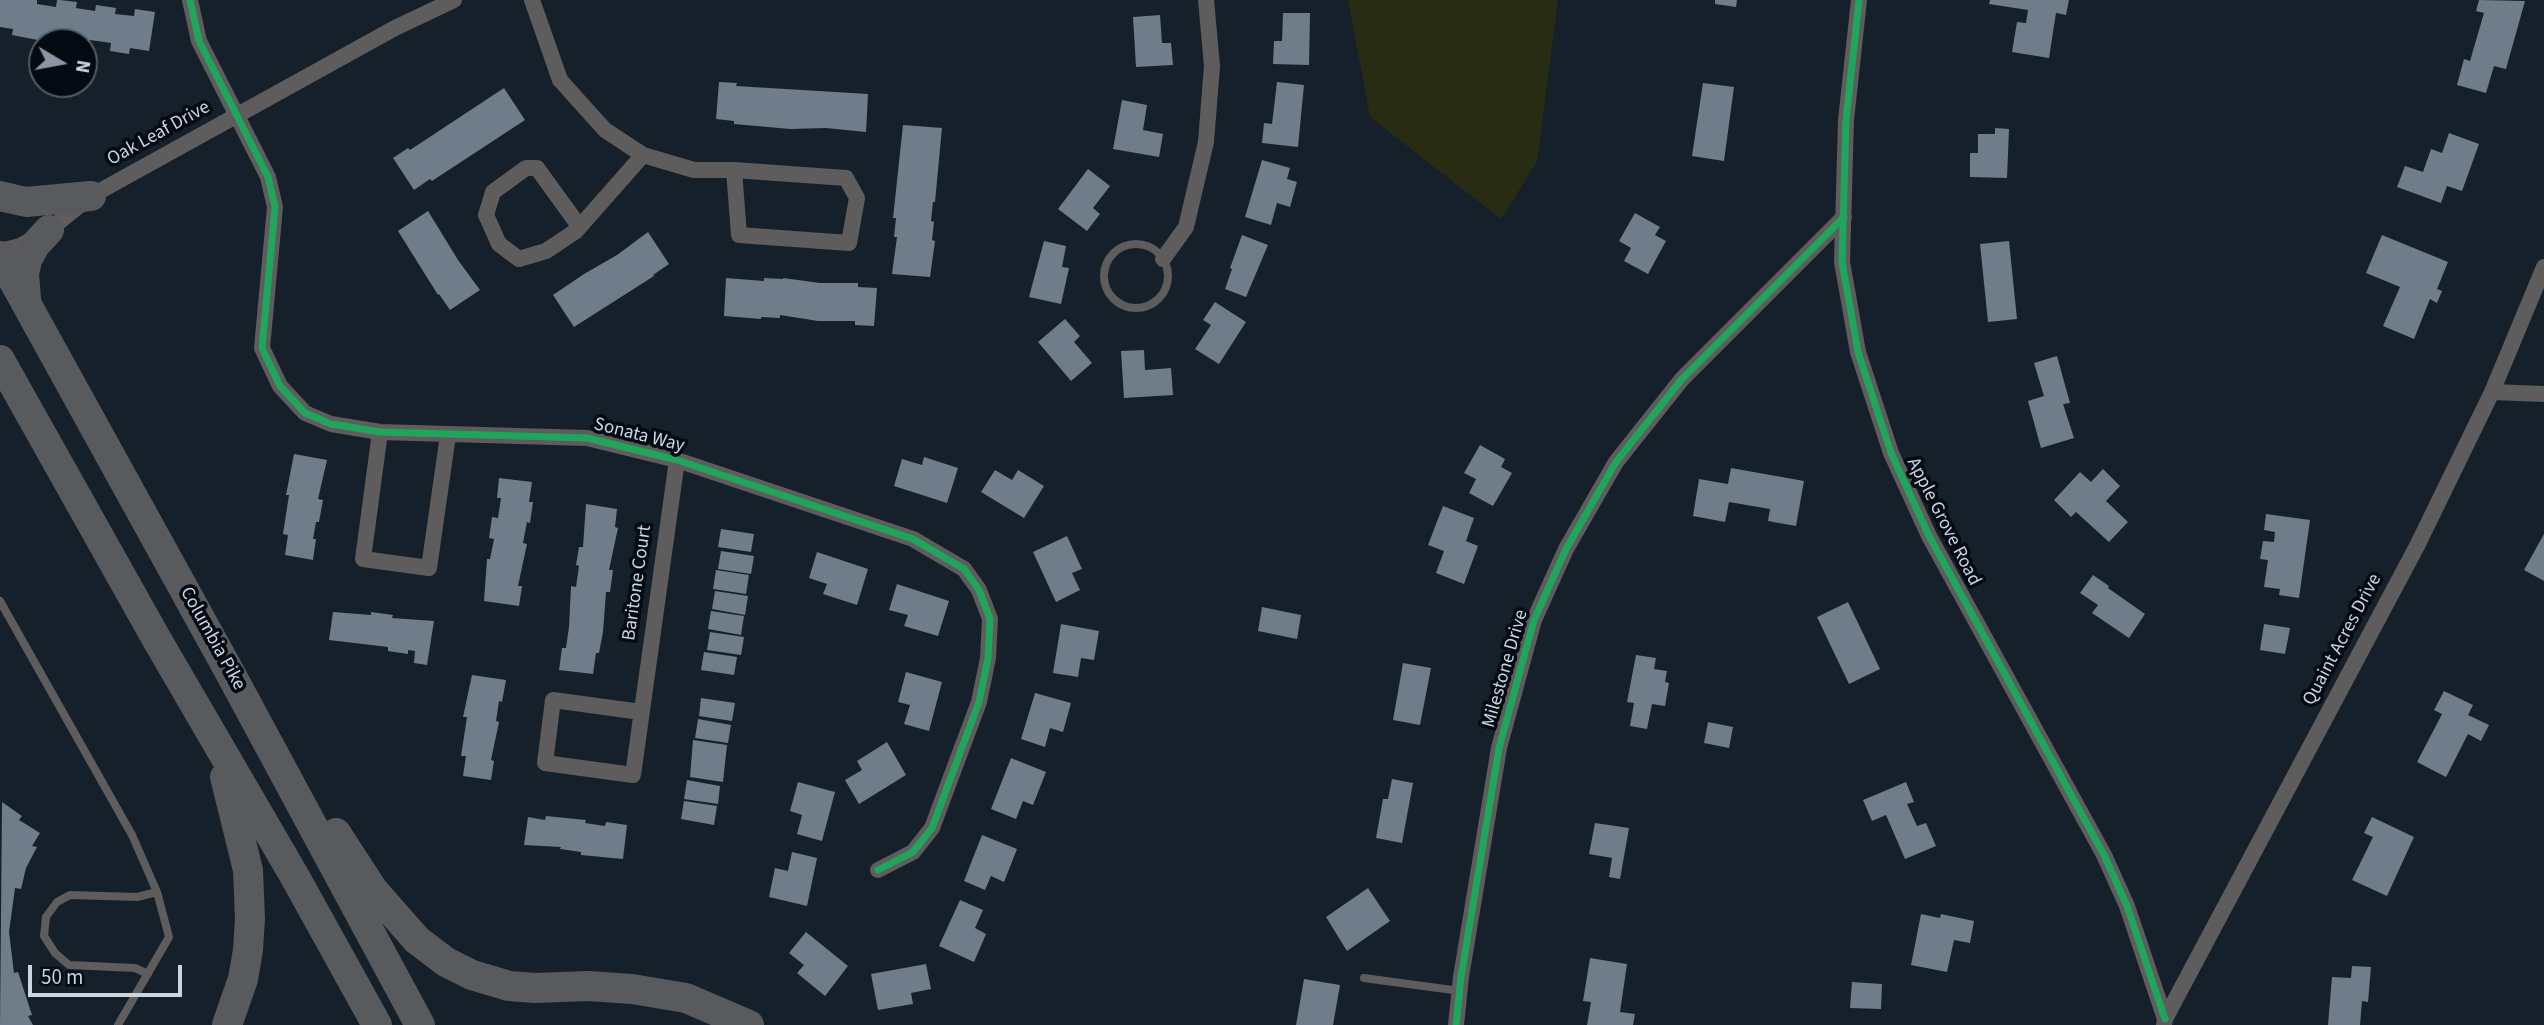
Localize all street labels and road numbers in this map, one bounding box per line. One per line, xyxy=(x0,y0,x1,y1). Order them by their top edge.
street label: Oak Leaf Drive xyxy=(104,96,214,172)
street label: Sonata Way xyxy=(591,414,687,458)
street label: Apple Grove Road xyxy=(1901,454,1985,590)
street label: Baritone Court xyxy=(619,524,657,642)
street label: Quaint Acres Drive xyxy=(2299,570,2387,710)
street label: Columbia Pike xyxy=(174,583,250,695)
street label: Milestone Drive xyxy=(1478,607,1534,731)

